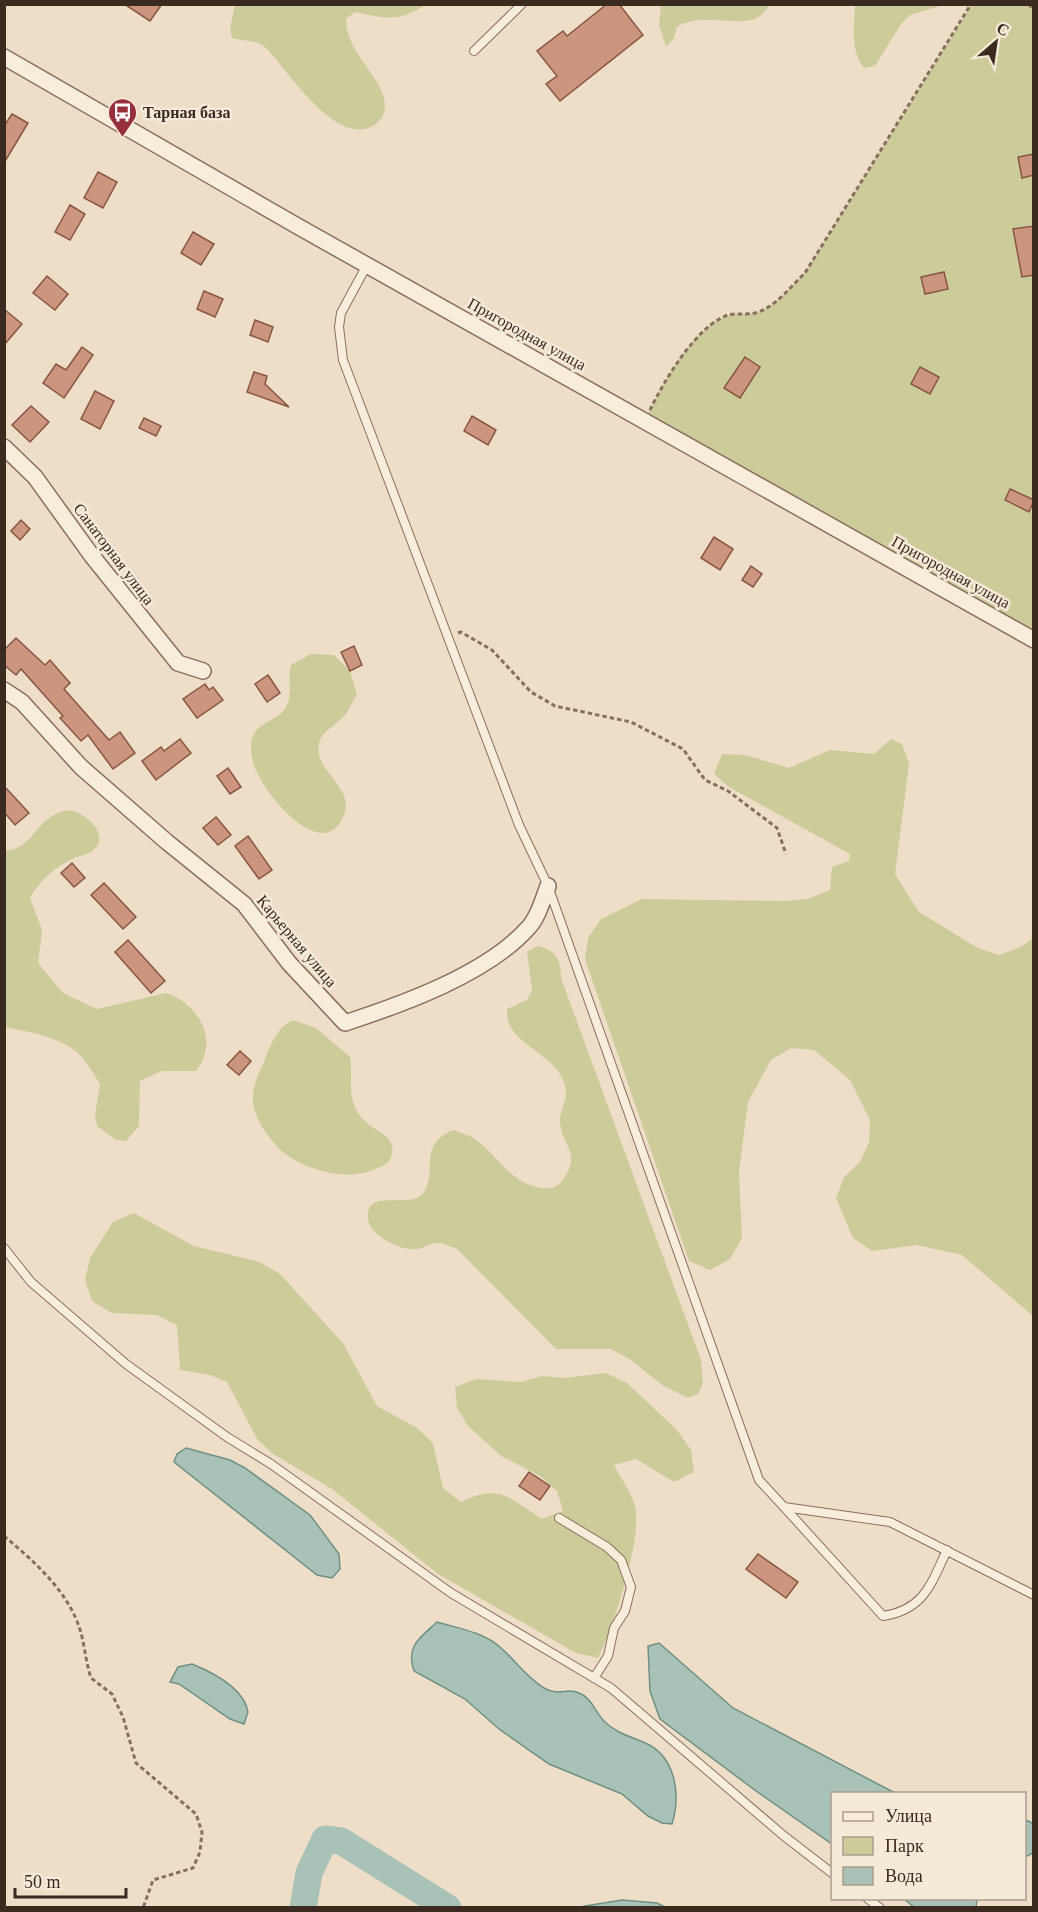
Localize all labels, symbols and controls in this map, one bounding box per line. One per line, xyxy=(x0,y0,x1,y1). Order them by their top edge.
north arrow xyxy=(966,12,1026,72)
text: С xyxy=(994,19,1012,40)
bus stop icon: Тарная база xyxy=(106,96,138,138)
place label: Тарная база xyxy=(143,104,230,122)
street label: Пригородная улица xyxy=(464,294,589,374)
street label: Санаторная улица xyxy=(70,500,158,609)
street label: Пригородная улица xyxy=(888,532,1013,612)
street label: Карьерная улица xyxy=(253,892,340,991)
legend xyxy=(831,1792,1026,1900)
text: Улица xyxy=(885,1806,932,1826)
text: Парк xyxy=(885,1836,924,1856)
scale bar xyxy=(15,1861,126,1899)
text: Вода xyxy=(885,1866,923,1886)
text: 50 m xyxy=(24,1872,61,1892)

